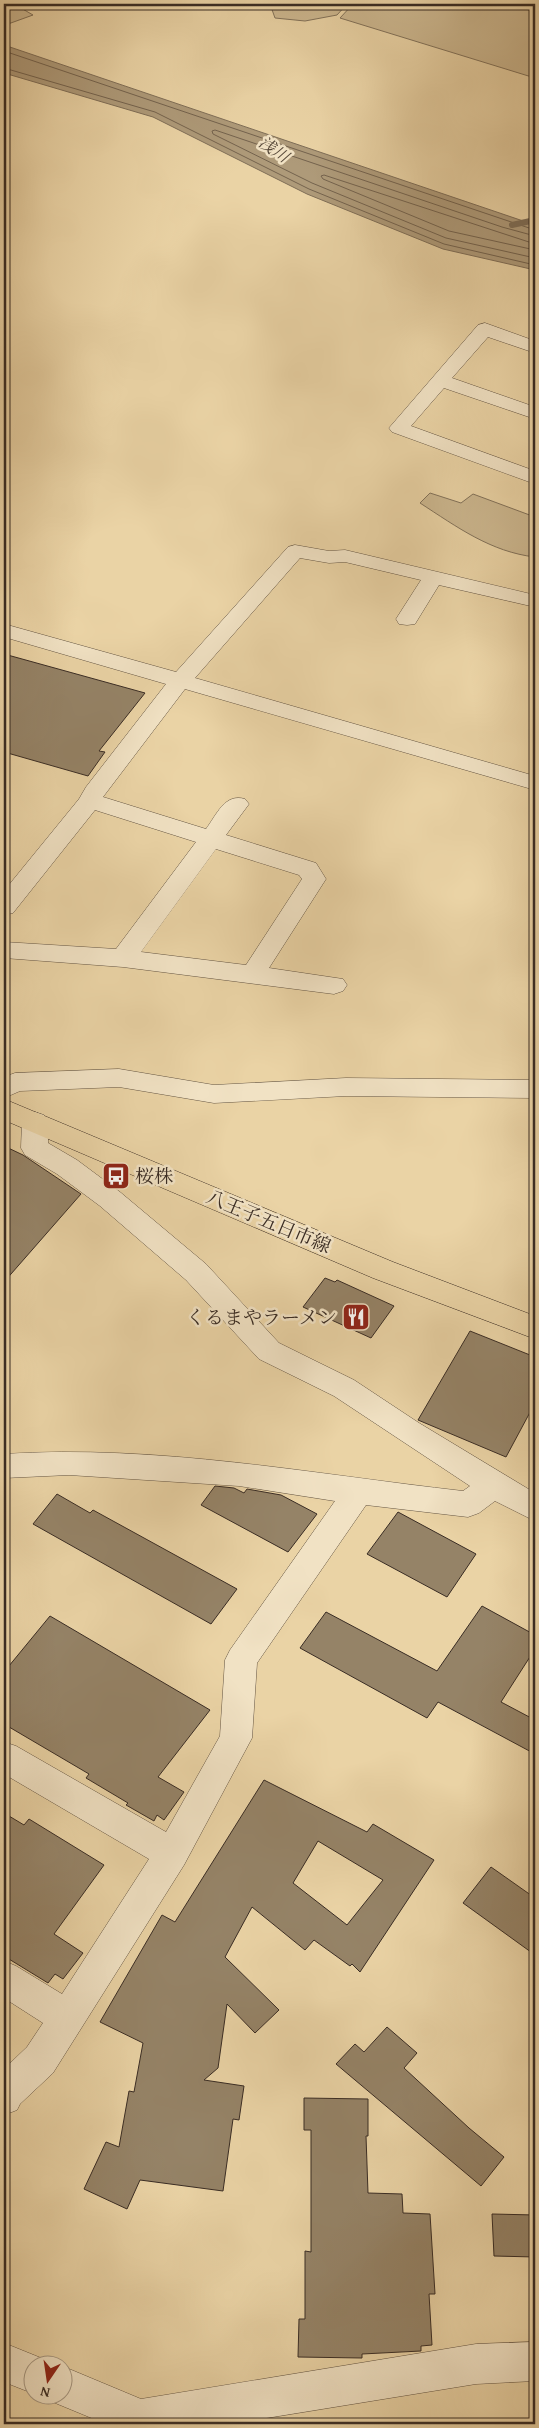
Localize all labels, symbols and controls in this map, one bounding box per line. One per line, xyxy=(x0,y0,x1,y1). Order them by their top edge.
water label: 浅川 xyxy=(254,130,296,169)
bus stop icon: 桜株 xyxy=(101,1161,131,1191)
place label: 桜株 xyxy=(135,1162,173,1190)
street label: 八王子五日市線 xyxy=(202,1182,336,1260)
restaurant icon: くるまやラーメン xyxy=(341,1302,371,1332)
place label: くるまやラーメン xyxy=(186,1303,337,1331)
north arrow xyxy=(22,2356,72,2406)
text: N xyxy=(38,2382,52,2403)

